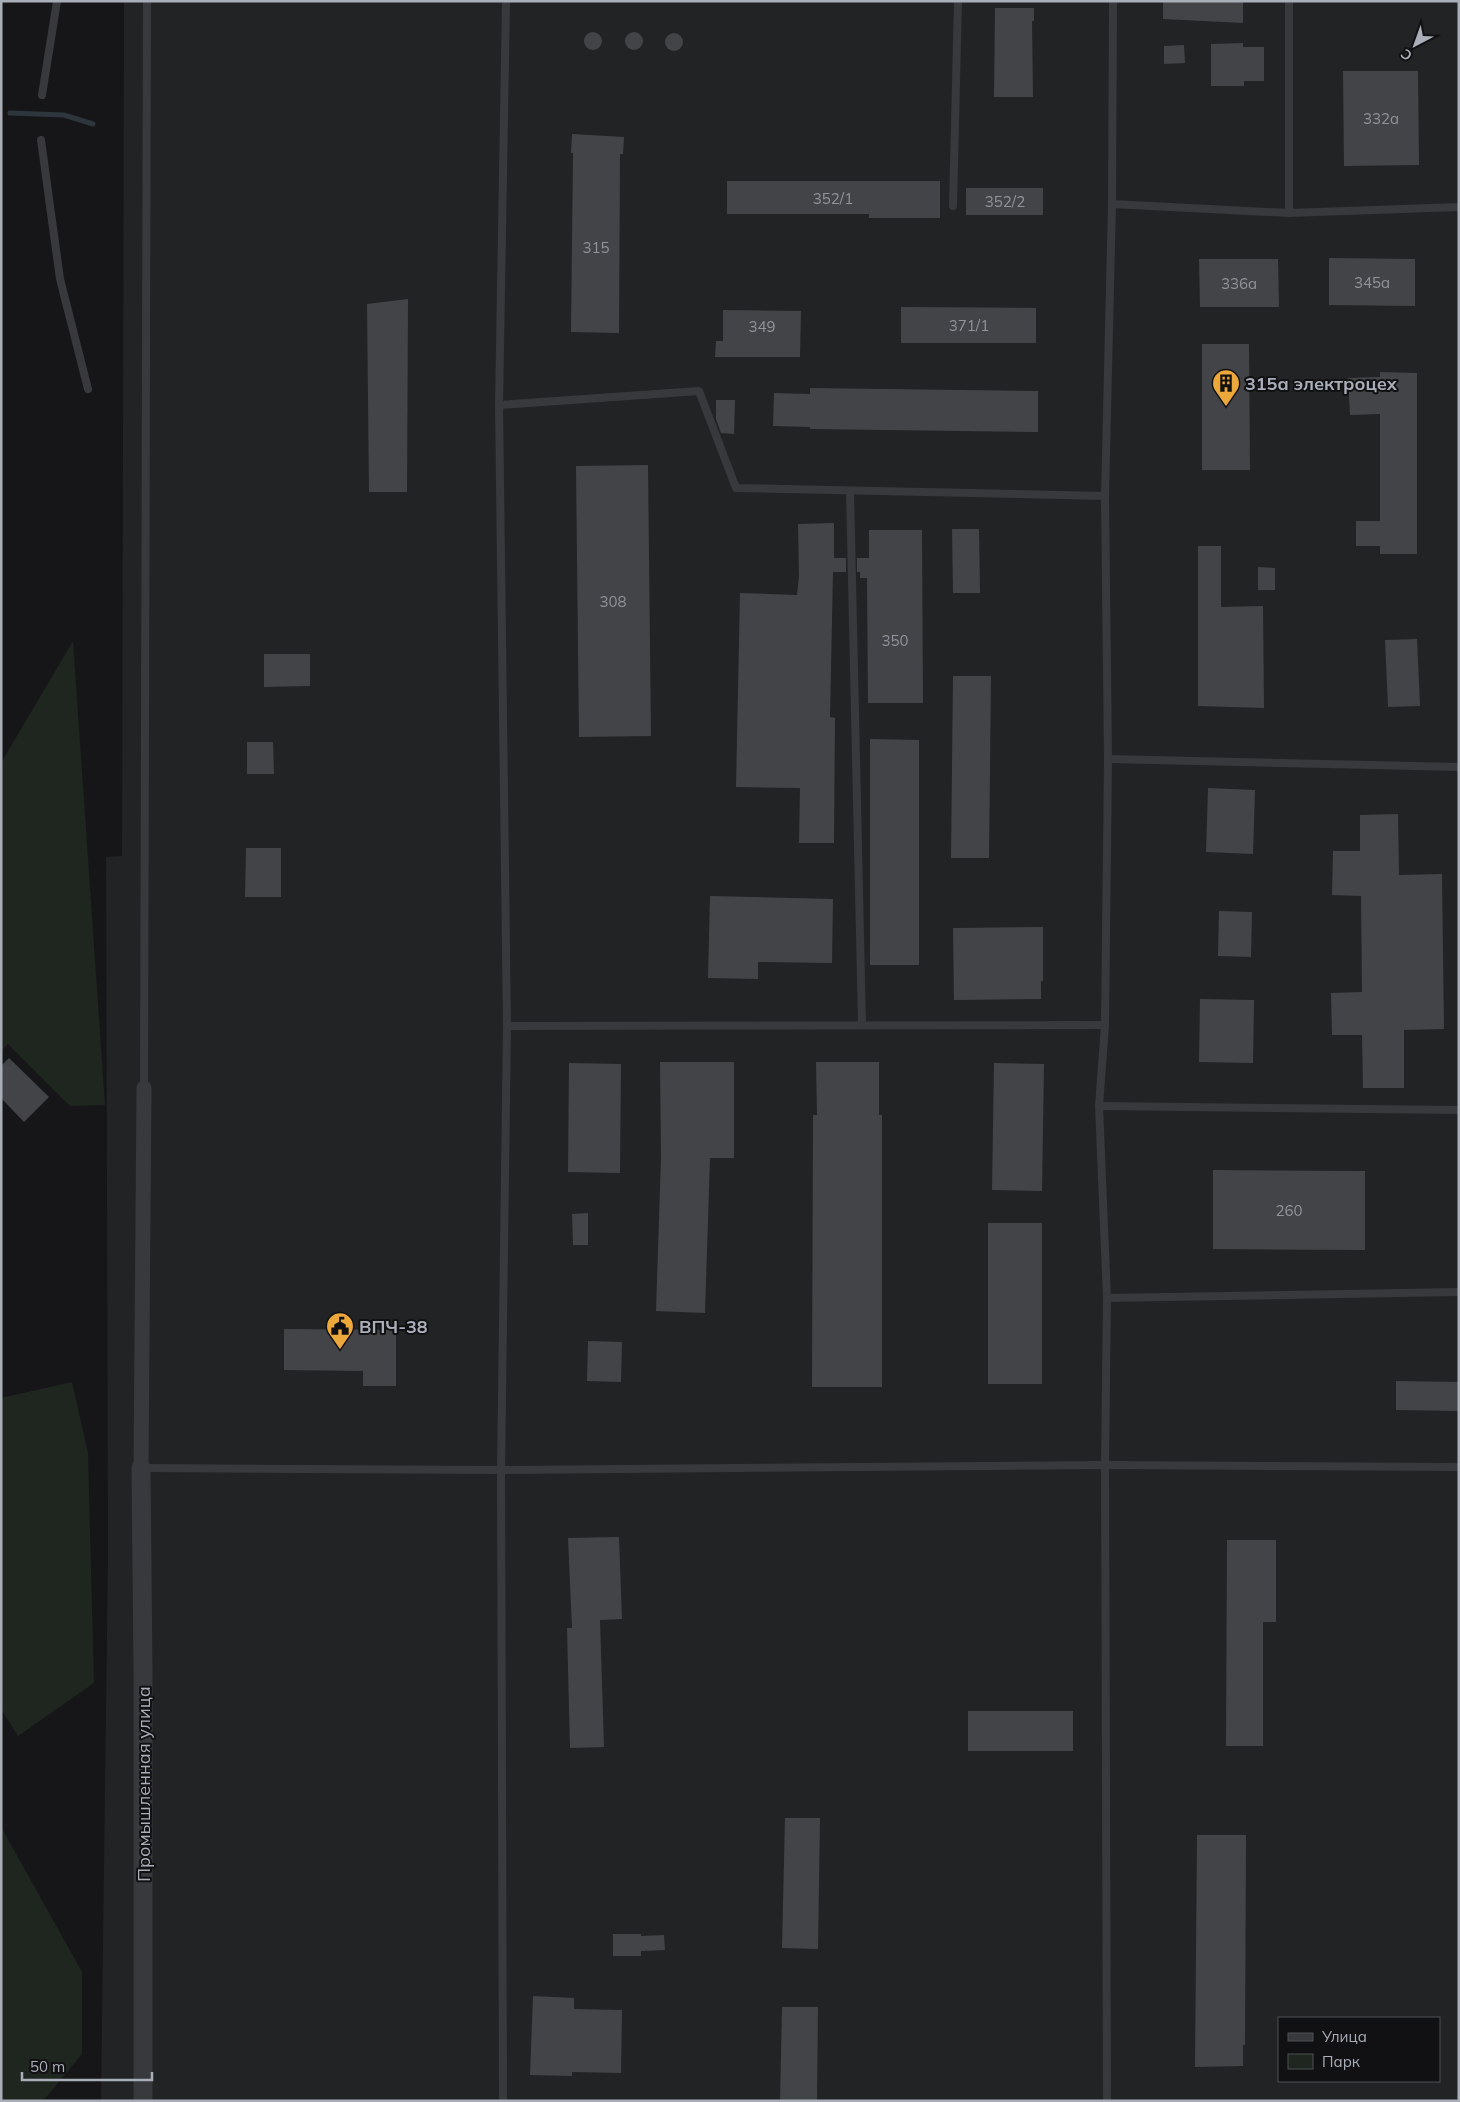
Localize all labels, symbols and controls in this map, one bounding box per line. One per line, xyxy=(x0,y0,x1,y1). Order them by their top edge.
north arrow xyxy=(1390,20,1440,70)
text: С xyxy=(1397,45,1416,65)
house number: 332a xyxy=(1363,109,1399,128)
house number: 352/1 xyxy=(813,189,853,208)
house number: 352/2 xyxy=(985,192,1025,211)
house number: 315 xyxy=(582,238,610,257)
house number: 345a xyxy=(1354,273,1390,292)
house number: 336a xyxy=(1221,274,1257,293)
house number: 371/1 xyxy=(949,316,989,335)
house number: 349 xyxy=(748,317,776,336)
building icon: 315a электроцех xyxy=(1211,368,1241,407)
place label: 315a электроцех xyxy=(1245,372,1398,395)
house number: 308 xyxy=(599,592,627,611)
house number: 350 xyxy=(881,631,909,650)
house number: 260 xyxy=(1275,1201,1303,1220)
public building icon: ВПЧ-38 xyxy=(325,1311,355,1350)
place label: ВПЧ-38 xyxy=(359,1315,428,1338)
street label: Промышленная улица xyxy=(132,1686,155,1882)
legend xyxy=(1278,2017,1440,2082)
text: Улица xyxy=(1321,2027,1367,2046)
scale bar xyxy=(22,2050,152,2082)
text: Парк xyxy=(1322,2052,1361,2071)
text: 50 m xyxy=(30,2057,65,2076)

